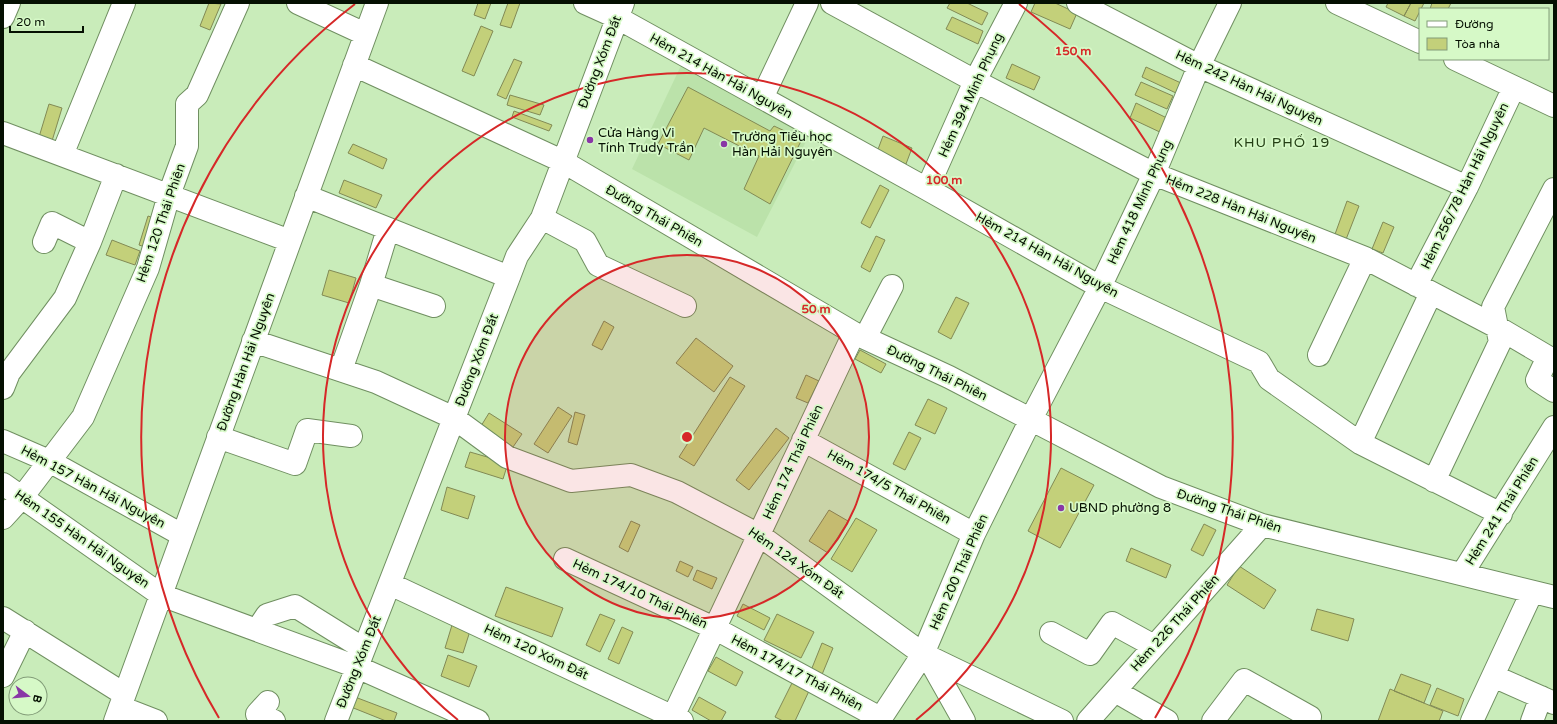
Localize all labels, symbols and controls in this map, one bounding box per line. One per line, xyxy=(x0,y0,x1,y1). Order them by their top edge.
scale bar xyxy=(10,8,83,34)
legend xyxy=(1419,8,1549,60)
street label: Đường Xóm Đất xyxy=(575,13,625,111)
text: 20 m xyxy=(16,15,45,29)
text: Đường xyxy=(1455,17,1494,31)
street label: Hẻm 214 Hàn Hải Nguyên xyxy=(647,30,795,122)
street label: Hẻm 394 Minh Phụng xyxy=(935,30,1007,160)
text: Tòa nhà xyxy=(1455,37,1500,51)
text: 150 m xyxy=(1055,44,1091,58)
street label: Hẻm 242 Hàn Hải Nguyên xyxy=(1173,47,1325,129)
street label: Hẻm 256/78 Hàn Hải Nguyên xyxy=(1418,100,1512,272)
place label: Cửa Hàng Vi Tính Trudy Trần xyxy=(598,125,694,156)
place label: Trường Tiểu học Hàn Hải Nguyên xyxy=(732,129,833,160)
district label: KHU PHỐ 19 xyxy=(1234,134,1330,151)
marker: Cửa Hàng Vi Tính Trudy Trần xyxy=(585,135,595,145)
street label: Hẻm 418 Minh Phụng xyxy=(1104,137,1176,267)
marker: Trường Tiểu học Hàn Hải Nguyên xyxy=(719,139,729,149)
street label: Hẻm 120 Thái Phiên xyxy=(133,161,189,285)
street label: Hẻm 228 Hàn Hải Nguyên xyxy=(1163,171,1319,247)
text: 100 m xyxy=(926,173,962,187)
street label: Đường Thái Phiên xyxy=(602,182,706,250)
street label: Hẻm 214 Hàn Hải Nguyên xyxy=(973,209,1121,301)
street label: Đường Hàn Hải Nguyên xyxy=(214,291,278,433)
text: 50 m xyxy=(801,302,831,316)
street label: Đường Xóm Đất xyxy=(452,311,502,409)
street label: Đường Thái Phiên xyxy=(884,342,990,404)
street label: Hẻm 174 Thái Phiên xyxy=(759,402,827,522)
centre of rings xyxy=(680,430,694,444)
street label: Hẻm 157 Hàn Hải Nguyên xyxy=(18,442,168,532)
street label: Hẻm 174/5 Thái Phiên xyxy=(824,446,954,528)
street label: Hẻm 241 Thái Phiên xyxy=(1462,454,1542,568)
street label: Hẻm 155 Hàn Hải Nguyên xyxy=(12,486,152,592)
street label: Đường Thái Phiên xyxy=(1174,486,1284,536)
place label: UBND phường 8 xyxy=(1069,500,1171,516)
marker: UBND phường 8 xyxy=(1056,503,1066,513)
street label: Hẻm 200 Thái Phiên xyxy=(926,512,992,632)
street label: Hẻm 124 Xóm Đất xyxy=(745,524,847,602)
street label: Hẻm 174/10 Thái Phiên xyxy=(570,556,710,632)
street label: Hẻm 226 Thái Phiên xyxy=(1127,571,1223,675)
street label: Đường Xóm Đất xyxy=(333,613,385,711)
street label: Hẻm 120 Xóm Đất xyxy=(481,621,591,683)
street label: Hẻm 174/17 Thái Phiên xyxy=(728,631,866,715)
north arrow xyxy=(8,676,48,716)
text: B xyxy=(30,693,44,704)

